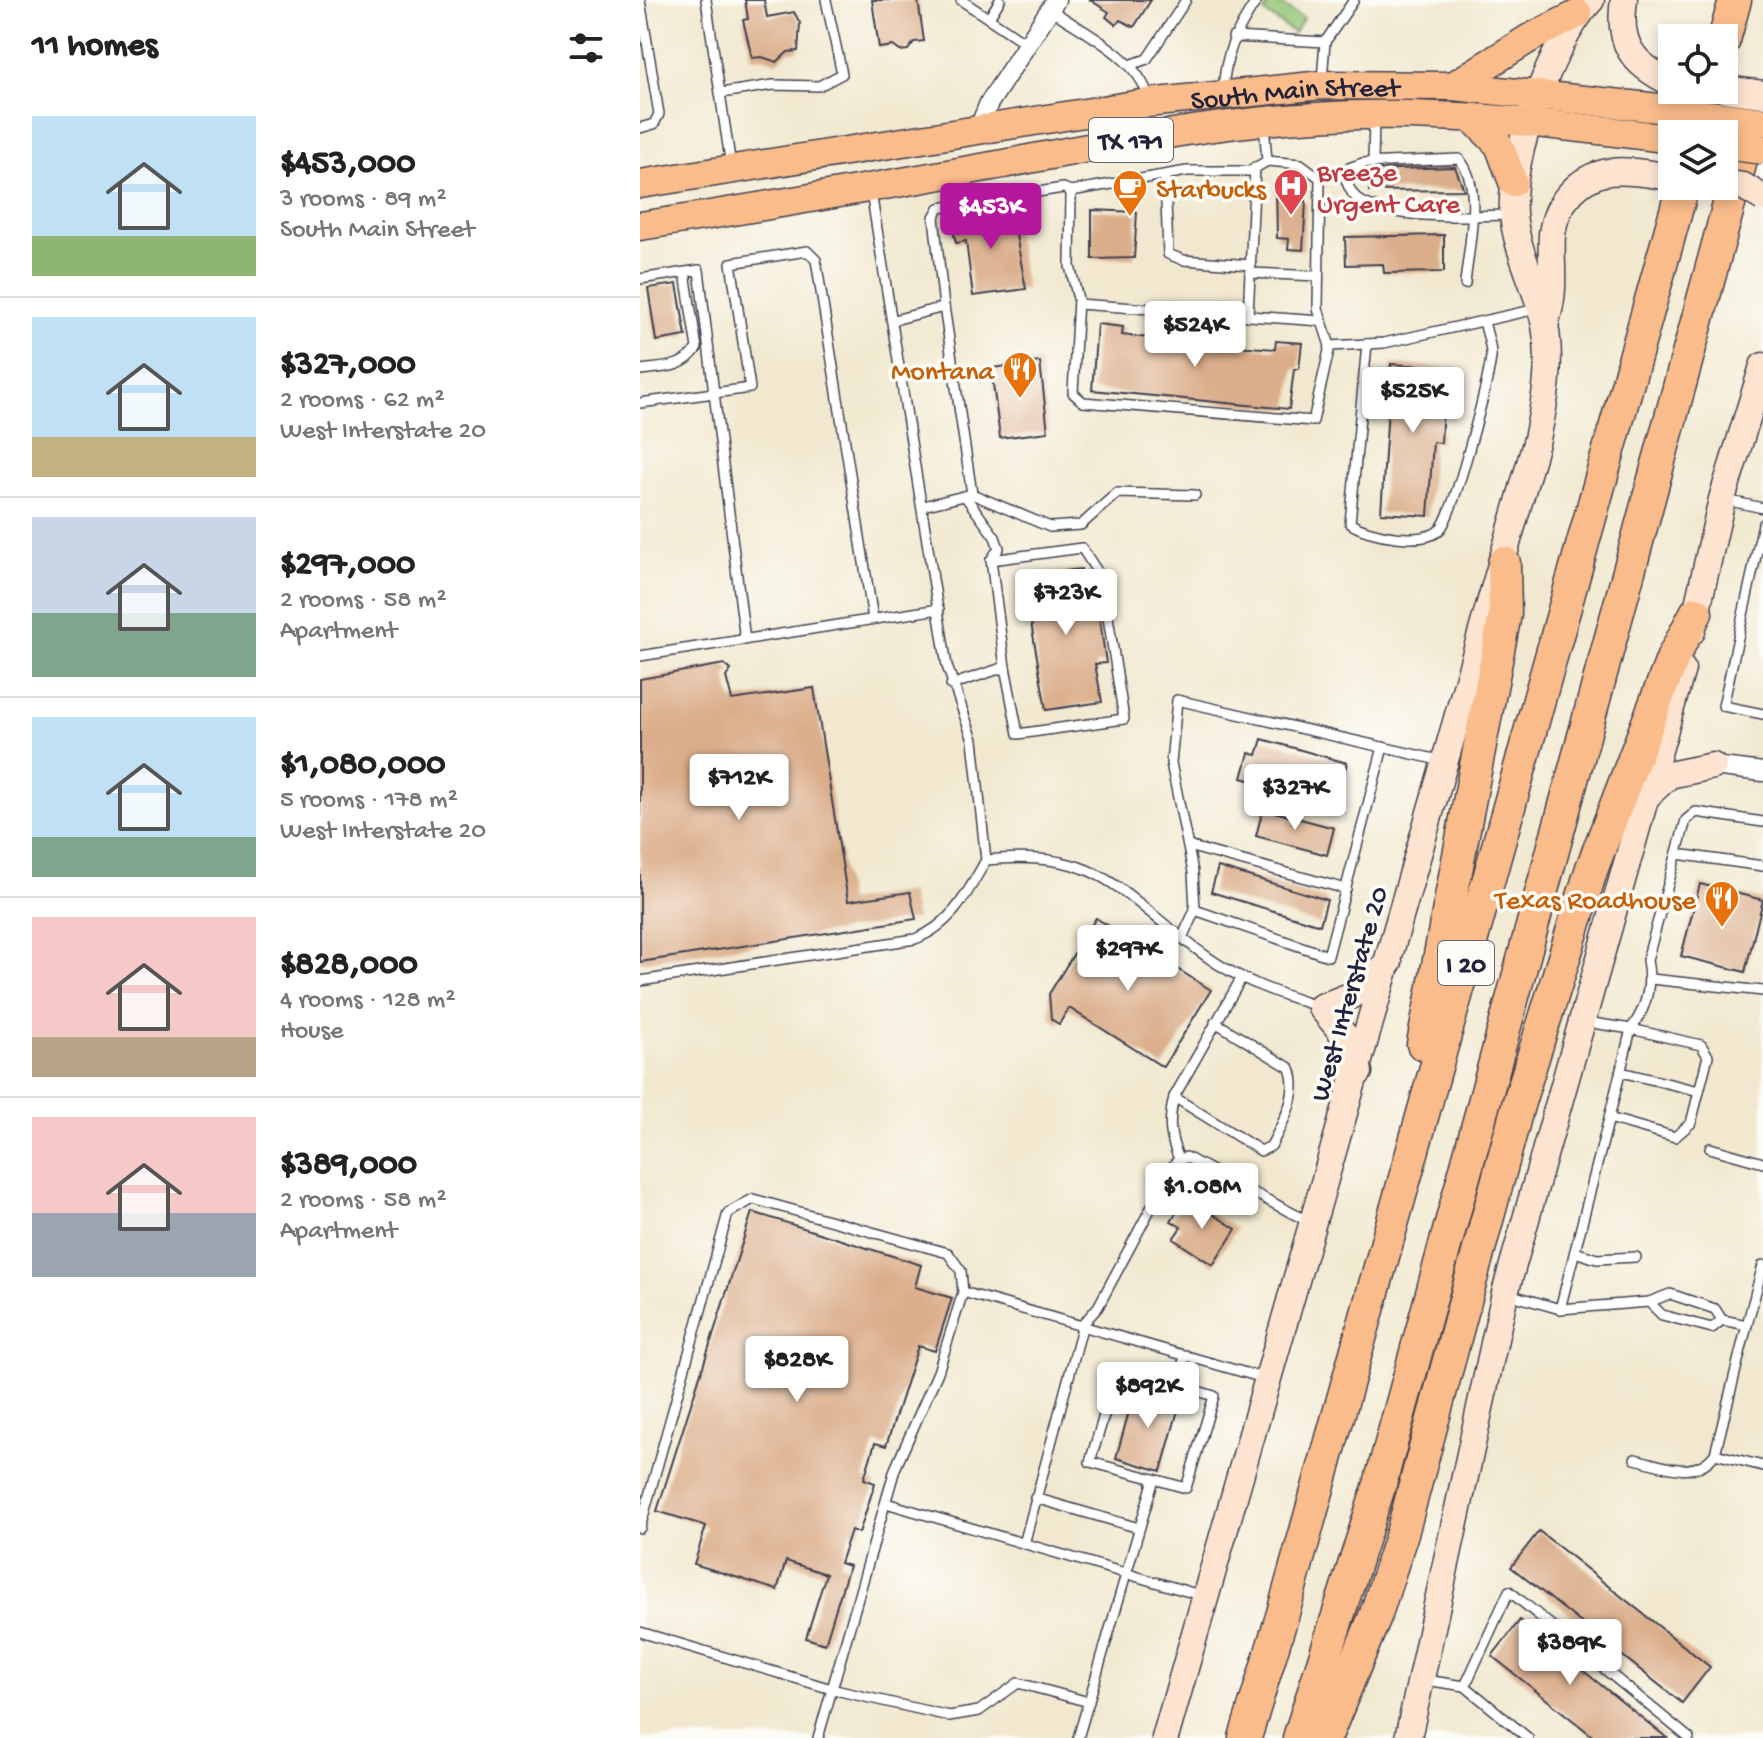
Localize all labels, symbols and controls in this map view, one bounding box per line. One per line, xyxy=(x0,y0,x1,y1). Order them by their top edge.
map controls xyxy=(1658,24,1738,200)
button: locate xyxy=(1658,24,1738,104)
icon: filters xyxy=(564,26,608,70)
text: 11 homes xyxy=(32,28,158,68)
street label: South Main Street xyxy=(1189,73,1402,119)
road number: TX 171 xyxy=(1089,118,1173,162)
button: layers xyxy=(1658,120,1738,200)
text: $453,000 xyxy=(280,145,416,185)
icon: home xyxy=(96,148,192,244)
place label: Breeze Urgent Care xyxy=(1316,158,1460,223)
hospital icon: Breeze Urgent Care xyxy=(1272,167,1310,217)
cafe icon: Starbucks xyxy=(1111,168,1149,218)
place label: Starbucks xyxy=(1156,175,1267,208)
pin: $453K xyxy=(935,183,1047,251)
text: 3 rooms · 89 m² xyxy=(280,185,447,216)
text: $453K xyxy=(958,193,1024,224)
text: South Main Street xyxy=(280,216,474,247)
pin: $524K xyxy=(1139,301,1251,369)
text: $524K xyxy=(1163,311,1227,342)
text: $327,000 xyxy=(280,346,416,386)
icon: home xyxy=(96,349,192,445)
restaurant icon: Montana xyxy=(1001,350,1039,400)
place label: Montana xyxy=(891,357,995,390)
pin: $525K xyxy=(1357,367,1469,435)
text: $525K xyxy=(1380,377,1446,408)
text: 2 rooms · 62 m² xyxy=(280,386,444,417)
text: West Interstate 20 xyxy=(280,417,486,448)
text: $297,000 xyxy=(280,546,415,586)
icon: home xyxy=(96,549,192,645)
pin: $723K xyxy=(1010,569,1122,637)
text: $723K xyxy=(1033,579,1099,610)
text: 2 rooms · 58 m² xyxy=(280,586,446,617)
text: Apartment xyxy=(280,617,397,648)
text: $1,080,000 xyxy=(280,746,446,786)
icon: home xyxy=(96,749,192,845)
pin: $712K xyxy=(683,754,795,822)
text: $712K xyxy=(708,764,770,795)
pin: $327K xyxy=(1239,764,1351,832)
text: $327K xyxy=(1262,774,1328,805)
text: 5 rooms · 178 m² xyxy=(280,786,458,817)
text: West Interstate 20 xyxy=(280,817,486,848)
restaurant icon: Texas Roadhouse xyxy=(1703,879,1741,929)
street label: West Interstate 20 xyxy=(1305,883,1398,1105)
place label: Texas Roadhouse xyxy=(1493,886,1697,919)
pin: $297K xyxy=(1072,925,1184,993)
text: $297K xyxy=(1095,935,1161,966)
road number: I 20 xyxy=(1438,941,1494,985)
text: $828,000 xyxy=(280,946,418,986)
icon: home xyxy=(96,949,192,1045)
text: 4 rooms · 128 m² xyxy=(280,986,456,1017)
text: House xyxy=(280,1017,344,1048)
text: $389,000 xyxy=(280,1146,417,1186)
icon: home xyxy=(96,1149,192,1245)
pin: $1.08M xyxy=(1137,1163,1267,1231)
text: $1.08M xyxy=(1163,1173,1241,1204)
text: 2 rooms · 58 m² xyxy=(280,1186,446,1217)
text: Apartment xyxy=(280,1217,397,1248)
pin: $828K xyxy=(741,1336,853,1404)
text: $828K xyxy=(763,1346,831,1377)
pin: $892K xyxy=(1092,1362,1204,1430)
text: $892K xyxy=(1115,1372,1181,1403)
pin: $389K xyxy=(1514,1619,1626,1687)
text: $389K xyxy=(1537,1629,1603,1660)

